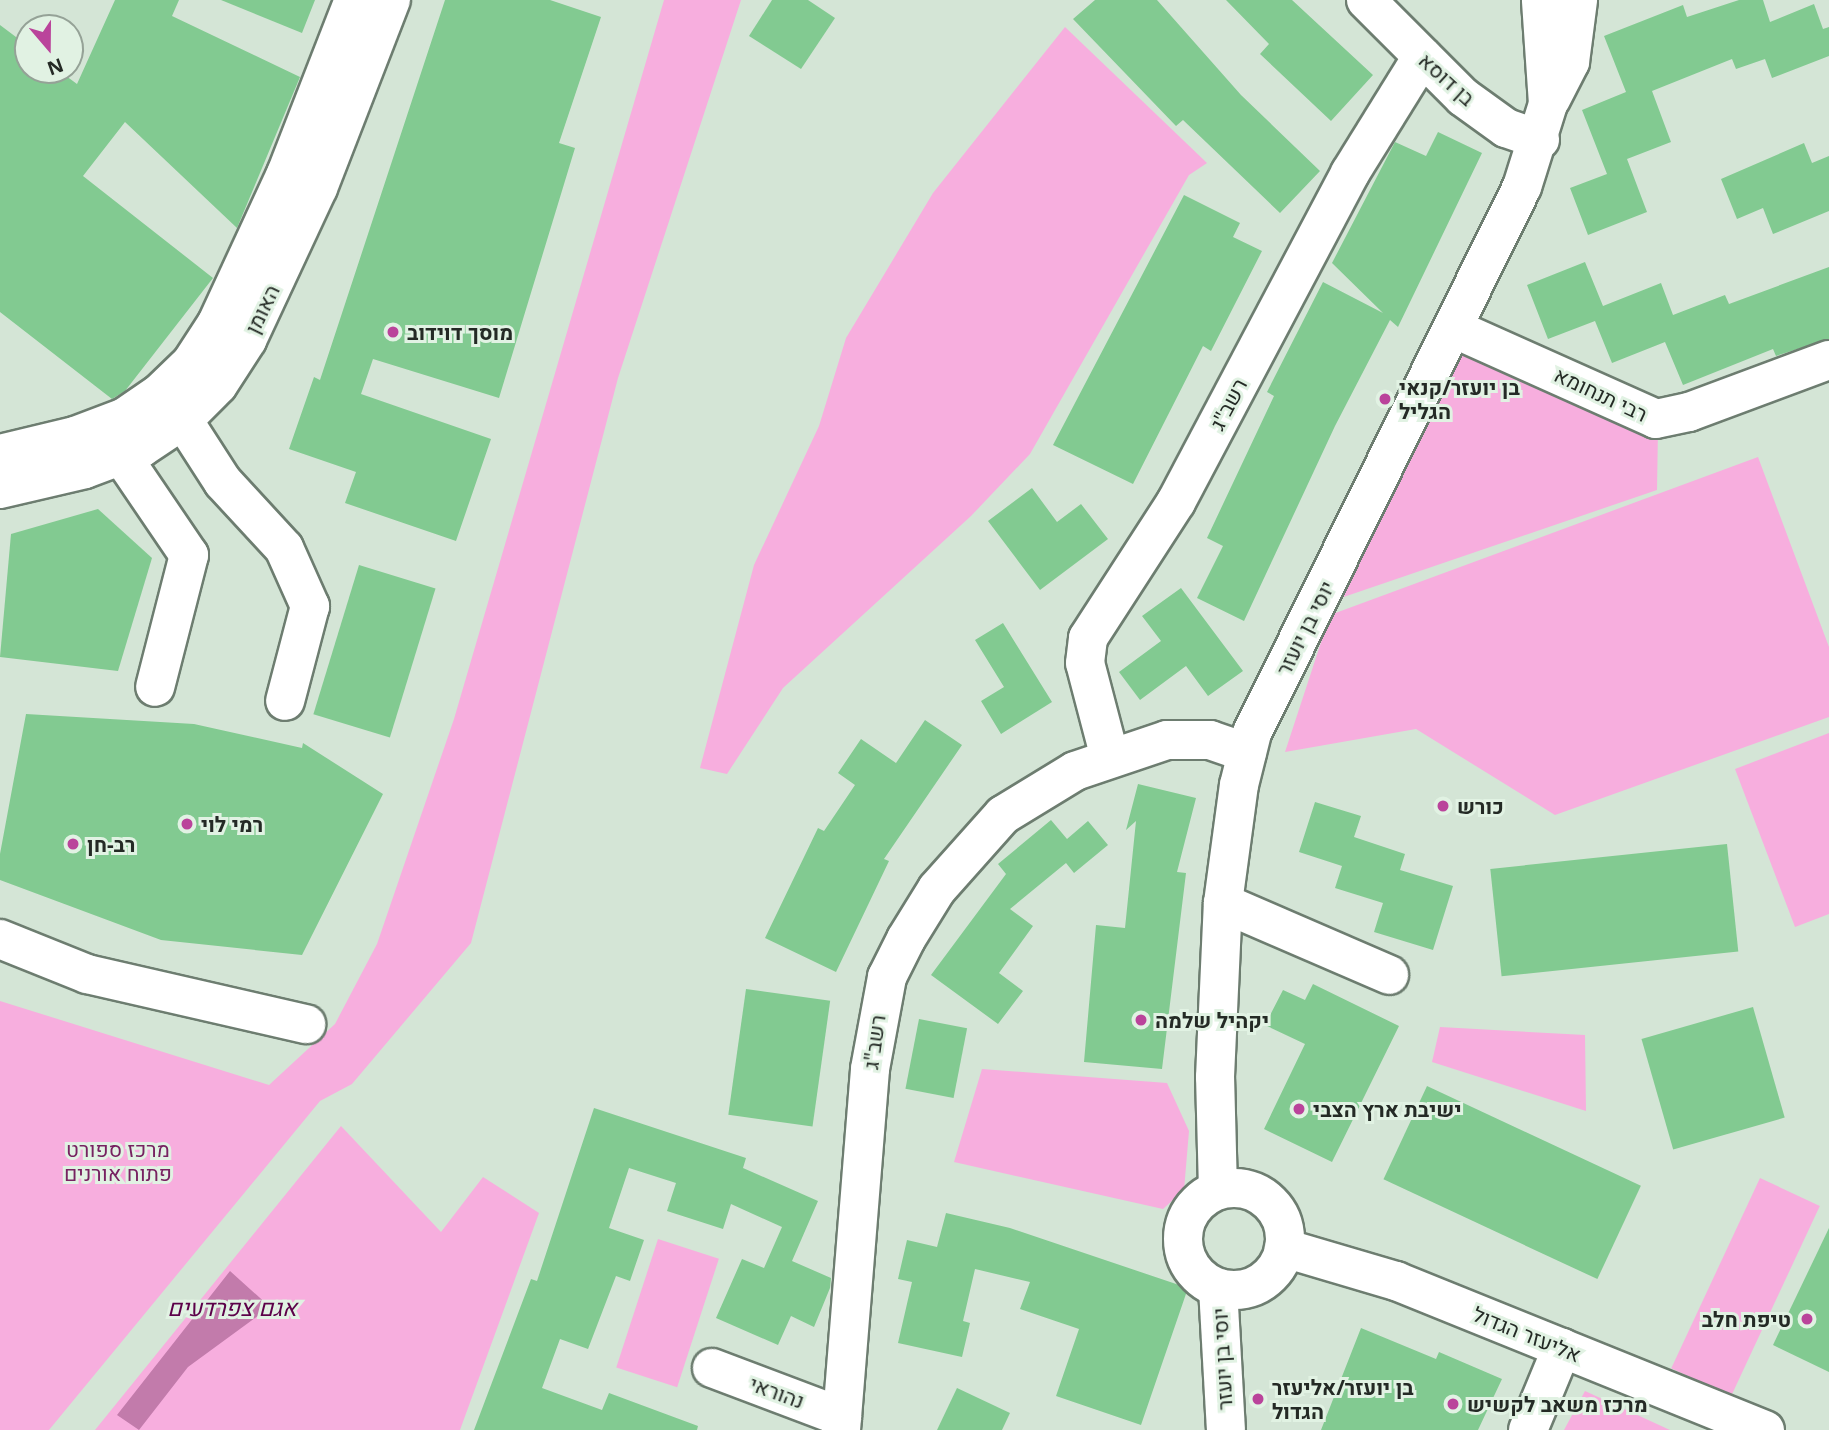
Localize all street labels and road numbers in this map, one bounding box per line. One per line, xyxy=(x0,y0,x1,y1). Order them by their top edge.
street label: בן דוסא xyxy=(1414,47,1480,111)
street label: האומן xyxy=(239,280,285,338)
street label: רבי תנחומא xyxy=(1551,362,1651,426)
street label: רשב"ג xyxy=(1204,374,1252,434)
street label: יוסי בן יועזר xyxy=(1270,577,1340,679)
street label: רשב"ג xyxy=(858,1013,890,1071)
street label: אליעזר הגדול xyxy=(1469,1301,1585,1367)
street label: יוסי בן יועזר xyxy=(1207,1307,1237,1411)
street label: נהוראי xyxy=(746,1371,808,1413)

